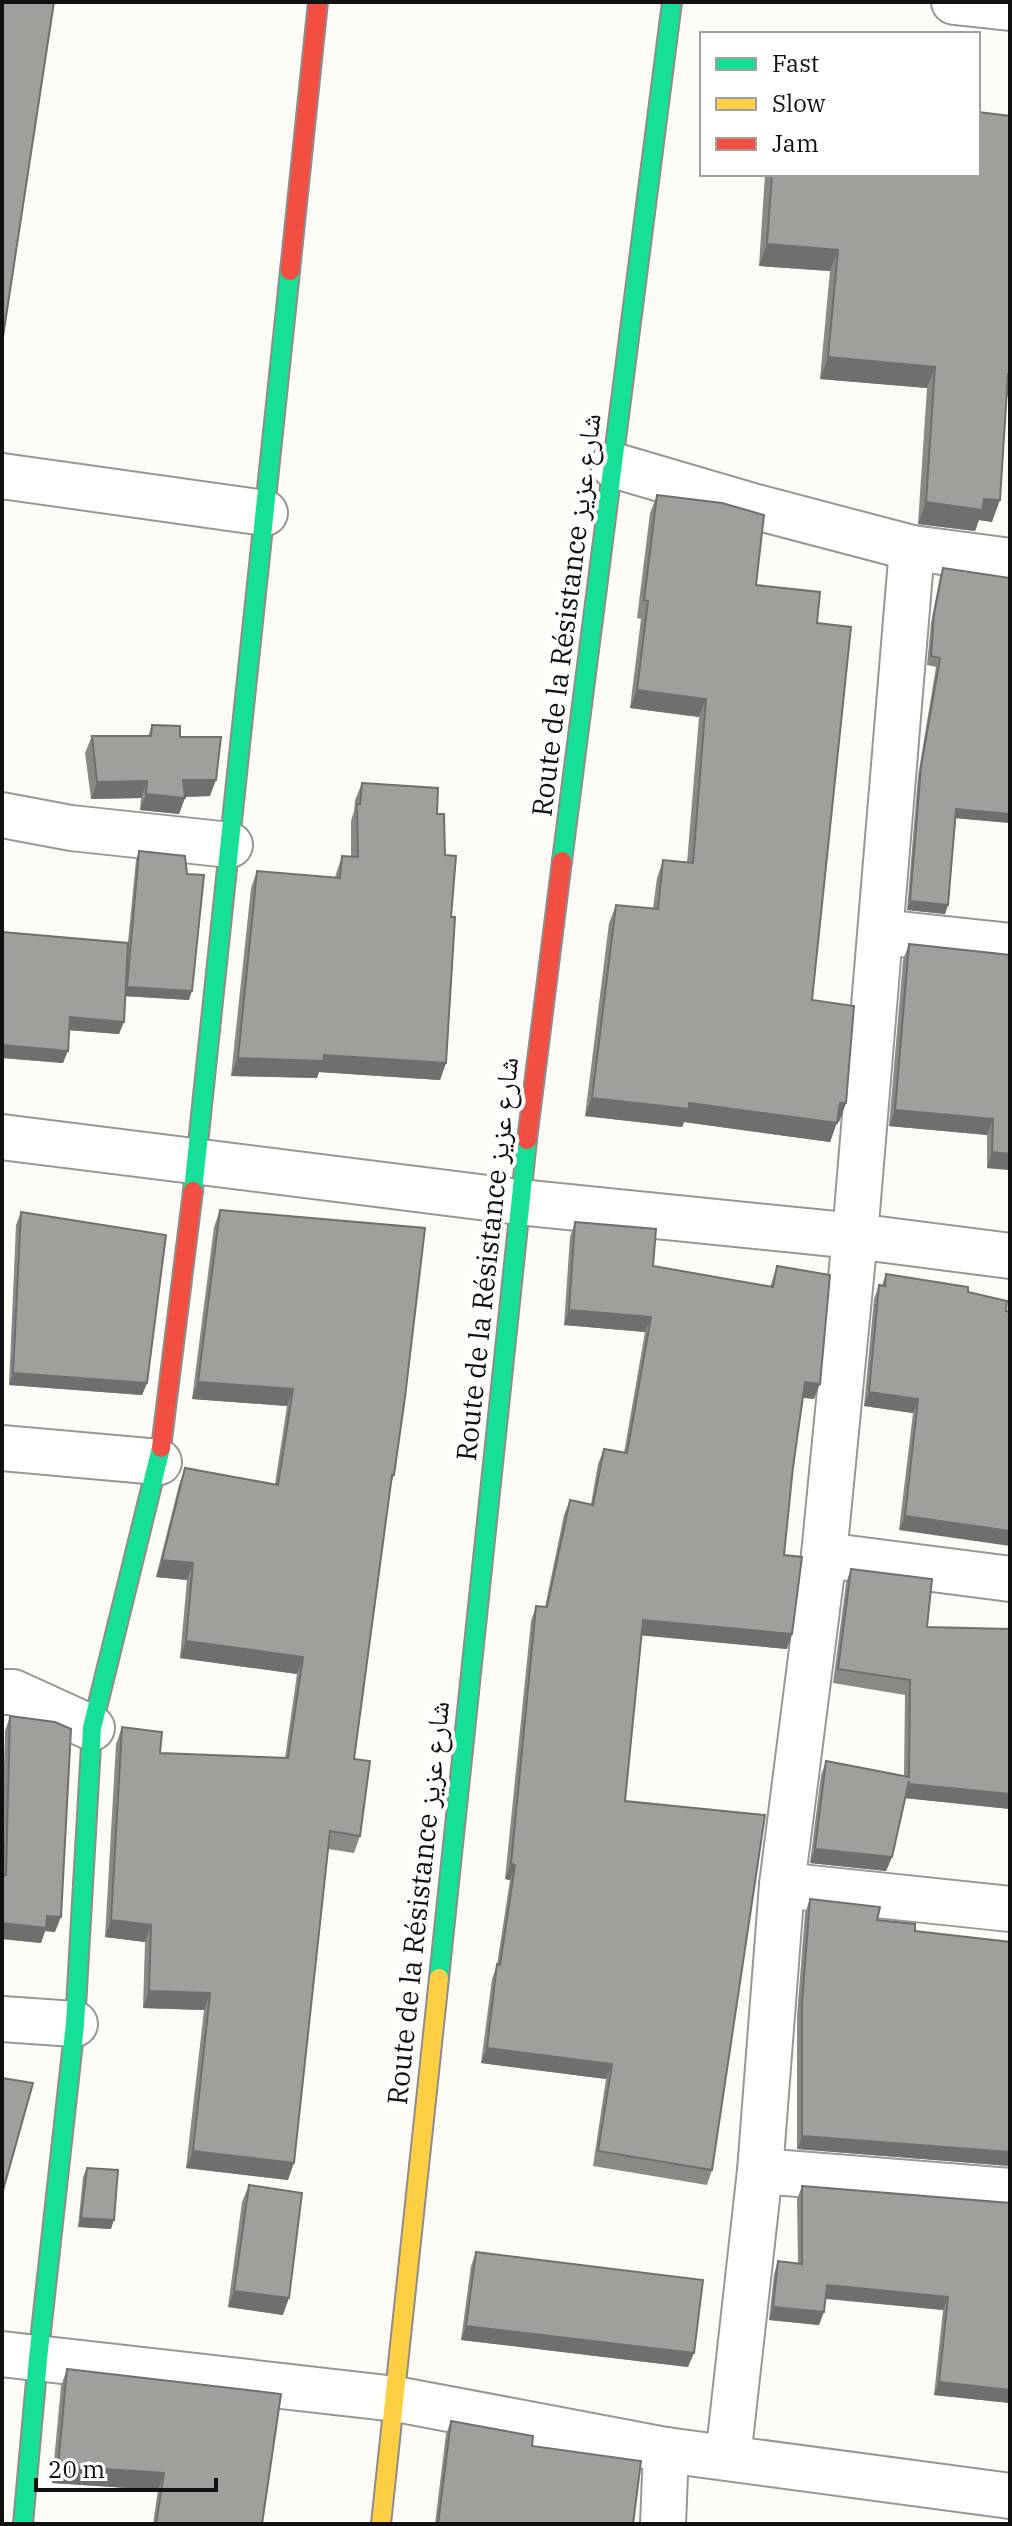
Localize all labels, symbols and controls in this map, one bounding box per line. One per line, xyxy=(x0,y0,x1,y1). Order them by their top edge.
legend xyxy=(700,32,980,176)
text: Fast xyxy=(772,47,819,79)
text: Slow xyxy=(772,87,826,119)
text: Jam xyxy=(772,127,819,159)
street label: Route de la Résistance شارع عزيز xyxy=(522,411,609,819)
street label: Route de la Résistance شارع عزيز xyxy=(447,1055,526,1463)
street label: Route de la Résistance شارع عزيز xyxy=(378,1699,457,2107)
scale bar xyxy=(36,2442,216,2492)
text: 20 m xyxy=(48,2453,105,2485)

